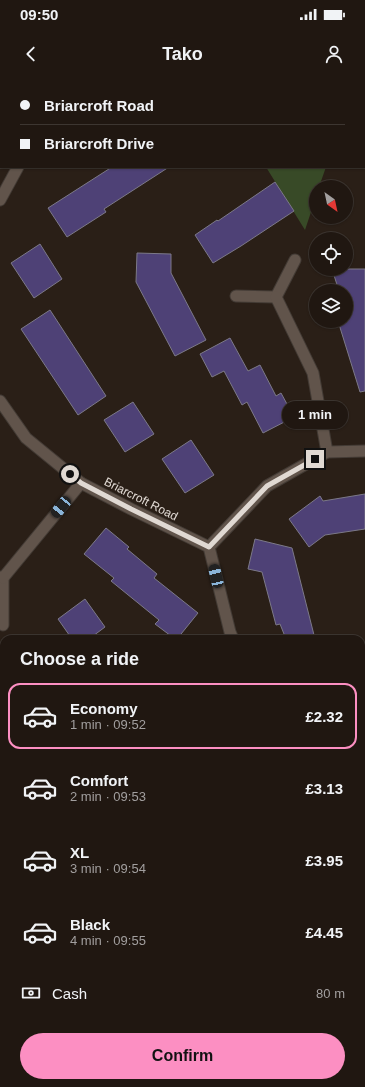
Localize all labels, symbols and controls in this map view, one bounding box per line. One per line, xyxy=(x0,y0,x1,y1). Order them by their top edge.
text: 09:50 xyxy=(20,6,58,23)
icon: back xyxy=(20,43,42,65)
icon: person xyxy=(323,43,345,65)
text: Tako xyxy=(162,44,203,64)
text: Briarcroft Road xyxy=(44,97,154,114)
text: Briarcroft Drive xyxy=(44,135,154,152)
north arrow xyxy=(309,180,353,224)
map controls xyxy=(309,180,353,328)
button: locate xyxy=(309,232,353,276)
button: layers xyxy=(309,284,353,328)
callout: 1 min xyxy=(282,401,348,429)
text: 1 min xyxy=(298,407,332,422)
route end xyxy=(306,450,324,468)
route start xyxy=(61,465,79,483)
street label: Briarcroft Road xyxy=(102,474,180,524)
car xyxy=(49,494,73,520)
car xyxy=(207,563,225,589)
text: Choose a ride xyxy=(20,649,139,669)
icon: car xyxy=(22,698,58,734)
text: Economy xyxy=(70,700,138,717)
text: £2.32 xyxy=(305,708,343,725)
text: 1 min · 09:52 xyxy=(70,717,146,732)
icon: car xyxy=(22,770,58,806)
text: Comfort xyxy=(70,772,128,789)
text: £3.13 xyxy=(305,780,343,797)
text: 2 min · 09:53 xyxy=(70,789,146,804)
icon: car xyxy=(22,842,58,878)
text: XL xyxy=(70,844,89,861)
text: £3.95 xyxy=(305,852,343,869)
text: 3 min · 09:54 xyxy=(70,861,146,876)
icon: car xyxy=(22,914,58,950)
text: Black xyxy=(70,916,110,933)
text: £4.45 xyxy=(305,924,343,941)
text: 4 min · 09:55 xyxy=(70,933,146,948)
icon: cash xyxy=(20,982,42,1004)
text: Cash xyxy=(52,985,87,1002)
text: 80 m xyxy=(316,986,345,1001)
button: Confirm xyxy=(20,1033,345,1079)

